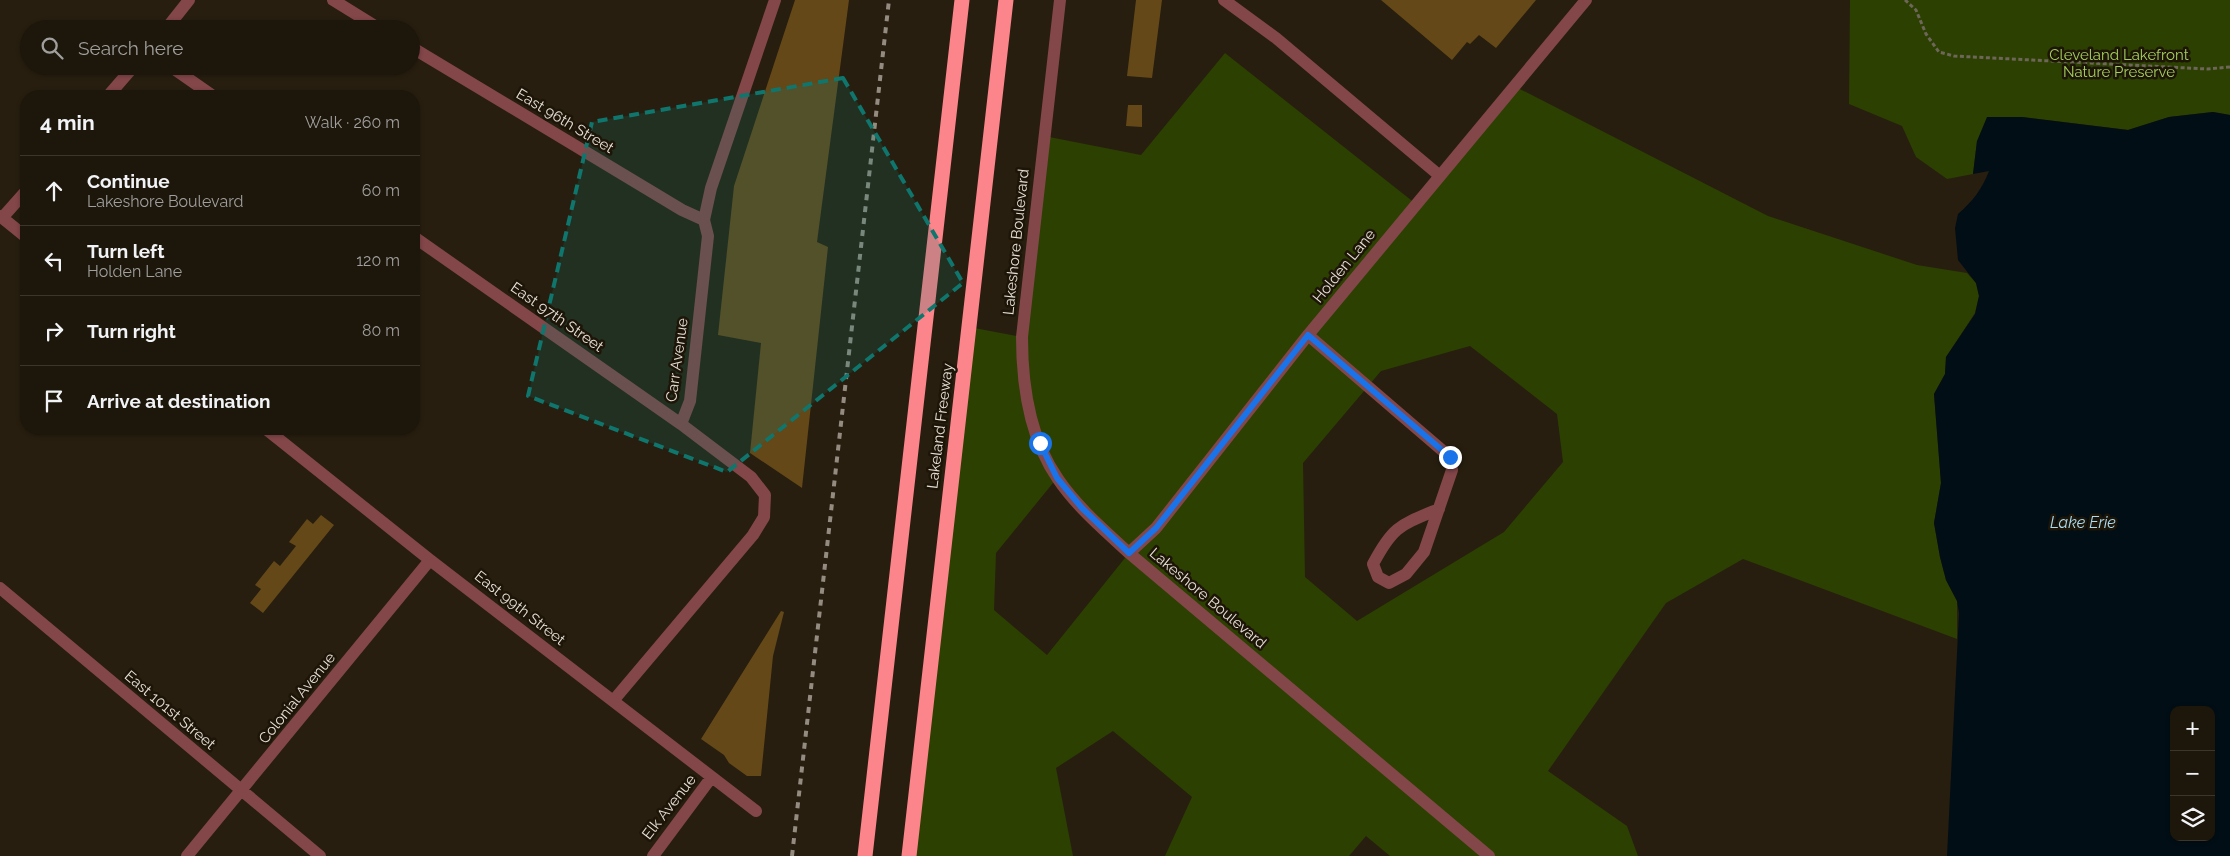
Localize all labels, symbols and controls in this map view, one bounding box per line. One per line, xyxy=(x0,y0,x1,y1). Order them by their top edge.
search box xyxy=(20,20,420,75)
icon: search xyxy=(38,34,66,62)
text: Search here xyxy=(78,37,184,59)
park label: Cleveland Lakefront Nature Preserve xyxy=(2049,46,2189,81)
street label: East 96th Street xyxy=(513,85,617,157)
text: 4 min xyxy=(40,110,95,135)
text: Walk · 260 m xyxy=(305,113,400,132)
street label: Lakeshore Boulevard xyxy=(999,168,1033,316)
text: Continue xyxy=(87,170,170,192)
icon: ahead xyxy=(40,177,68,205)
text: 60 m xyxy=(362,181,400,200)
text: Lakeshore Boulevard xyxy=(87,192,243,211)
street label: Holden Lane xyxy=(1309,226,1379,306)
text: Turn left xyxy=(87,240,164,262)
icon: left xyxy=(40,247,68,275)
text: 120 m xyxy=(356,251,400,270)
text: Holden Lane xyxy=(87,262,182,281)
street label: East 97th Street xyxy=(507,278,607,356)
icon: right xyxy=(40,317,68,345)
street label: Carr Avenue xyxy=(662,317,692,403)
text: Turn right xyxy=(87,320,176,342)
text: 80 m xyxy=(362,321,400,340)
street label: Lakeland Freeway xyxy=(923,362,957,490)
icon: arrive xyxy=(40,387,68,415)
text: Arrive at destination xyxy=(87,390,271,412)
route start xyxy=(1029,432,1052,455)
route end xyxy=(1439,446,1462,469)
water label: Lake Erie xyxy=(2050,513,2116,532)
street label: Lakeshore Boulevard xyxy=(1146,544,1270,652)
street label: East 99th Street xyxy=(471,567,569,649)
street label: Colonial Avenue xyxy=(255,649,339,747)
street label: East 101st Street xyxy=(121,667,219,753)
map controls xyxy=(2170,706,2215,841)
button: + xyxy=(2170,706,2215,751)
button: − xyxy=(2170,751,2215,796)
street label: Elk Avenue xyxy=(638,771,700,843)
button: layers xyxy=(2170,796,2215,841)

